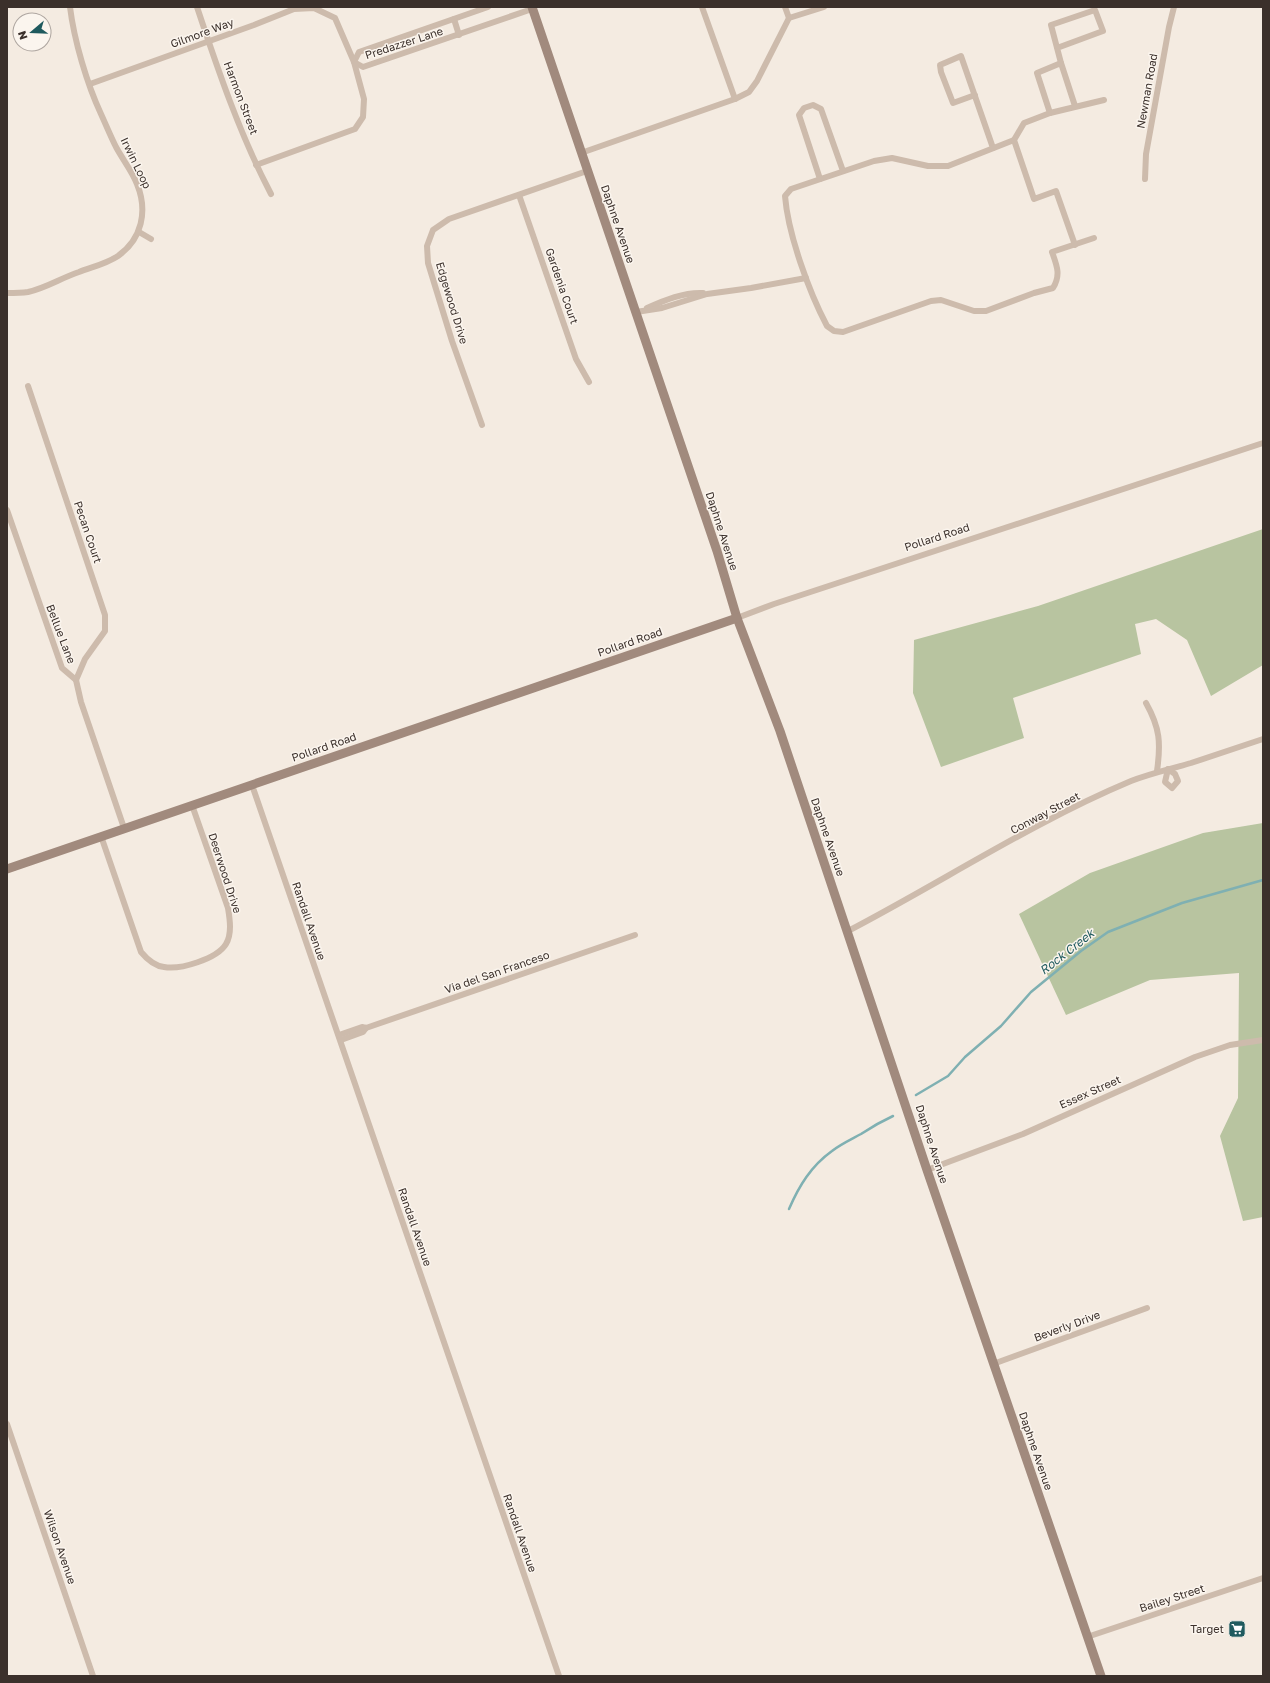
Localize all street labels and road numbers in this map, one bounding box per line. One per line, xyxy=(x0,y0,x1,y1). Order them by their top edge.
street label: Gilmore Way xyxy=(169,15,235,50)
street label: Predazzer Lane xyxy=(363,24,444,61)
street label: Newman Road xyxy=(1134,52,1160,129)
street label: Harmon Street xyxy=(222,59,261,136)
street label: Irwin Loop xyxy=(118,135,155,191)
street label: Daphne Avenue xyxy=(599,183,638,265)
street label: Gardenia Court xyxy=(543,246,582,326)
street label: Edgewood Drive xyxy=(434,260,471,345)
street label: Daphne Avenue xyxy=(704,490,741,572)
street label: Pecan Court xyxy=(72,499,105,565)
street label: Pollard Road xyxy=(903,520,971,553)
street label: Bellue Lane xyxy=(44,602,79,665)
street label: Pollard Road xyxy=(596,624,664,659)
street label: Pollard Road xyxy=(290,729,358,764)
street label: Conway Street xyxy=(1008,789,1082,836)
street label: Daphne Avenue xyxy=(809,796,848,878)
street label: Deerwood Drive xyxy=(206,831,245,915)
street label: Randall Avenue xyxy=(290,880,329,962)
street label: Via del San Franceso xyxy=(443,947,551,996)
street label: Essex Street xyxy=(1057,1072,1123,1111)
street label: Daphne Avenue xyxy=(914,1103,951,1185)
street label: Randall Avenue xyxy=(396,1186,435,1268)
street label: Beverly Drive xyxy=(1032,1308,1102,1344)
street label: Daphne Avenue xyxy=(1017,1410,1056,1492)
street label: Randall Avenue xyxy=(501,1492,540,1574)
street label: Wilson Avenue xyxy=(42,1508,79,1586)
street label: Bailey Street xyxy=(1138,1581,1206,1614)

